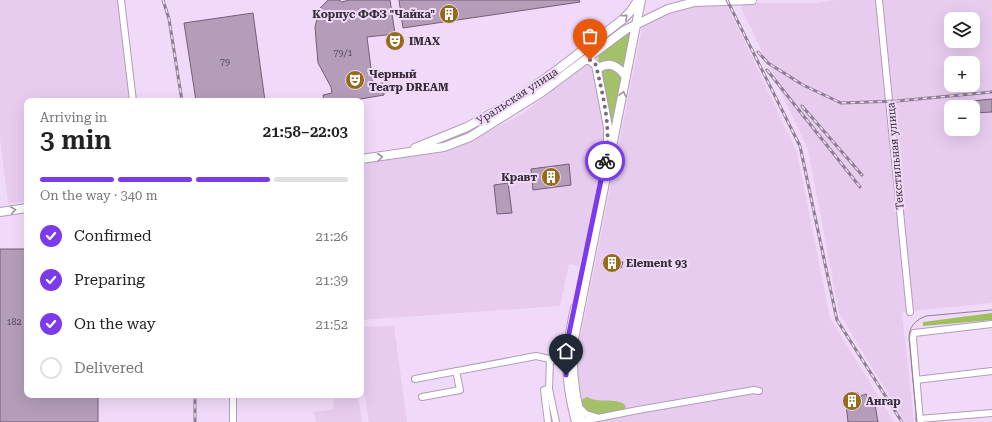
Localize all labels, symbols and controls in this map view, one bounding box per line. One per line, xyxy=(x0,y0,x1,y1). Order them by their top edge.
building icon: Корпус ФФЗ "Чайка" xyxy=(438,3,460,25)
place label: Корпус ФФЗ "Чайка" xyxy=(312,8,435,21)
map controls xyxy=(944,12,980,136)
button: layers xyxy=(944,12,980,48)
one-way arrow xyxy=(620,14,628,22)
pin xyxy=(573,19,607,60)
icon: bag xyxy=(579,25,601,47)
theatre icon: IMAX xyxy=(384,30,406,52)
place label: IMAX xyxy=(409,35,440,48)
house number: 79/1 xyxy=(334,48,352,58)
button: + xyxy=(944,56,980,92)
house number: 79 xyxy=(220,57,230,67)
street label: Уральская улица xyxy=(474,65,560,128)
place label: Черный Театр DREAM xyxy=(369,68,449,94)
theatre icon: Черный Театр DREAM xyxy=(344,69,366,91)
one-way arrow xyxy=(618,91,626,98)
button: − xyxy=(944,100,980,136)
street label: Текстильная улица xyxy=(884,102,907,210)
text: Arriving in xyxy=(40,110,107,125)
text: 21:58–22:03 xyxy=(263,123,348,141)
text: 3 min xyxy=(40,125,112,155)
courier xyxy=(585,141,625,181)
icon: bike xyxy=(594,150,616,172)
one-way arrow xyxy=(377,153,383,162)
building icon: Кравт xyxy=(540,166,562,188)
place label: Кравт xyxy=(501,171,537,184)
text: On the way · 340 m xyxy=(40,188,157,203)
one-way arrow xyxy=(10,206,17,215)
icon: check xyxy=(40,225,62,247)
text: Confirmed xyxy=(74,227,152,245)
text: 21:26 xyxy=(316,229,348,244)
building icon: Element 93 xyxy=(601,252,623,274)
place label: Element 93 xyxy=(626,257,687,270)
icon: check xyxy=(40,269,62,291)
text: Preparing xyxy=(74,271,145,289)
text: 21:39 xyxy=(316,273,348,288)
icon: check xyxy=(40,313,62,335)
text: On the way xyxy=(74,315,156,333)
house number: 182 xyxy=(6,317,22,327)
text: 21:52 xyxy=(316,317,348,332)
pin xyxy=(549,334,583,375)
icon: home xyxy=(555,340,577,362)
text: Delivered xyxy=(74,359,144,377)
building icon: Ангар xyxy=(841,390,863,412)
place label: Ангар xyxy=(866,395,901,408)

